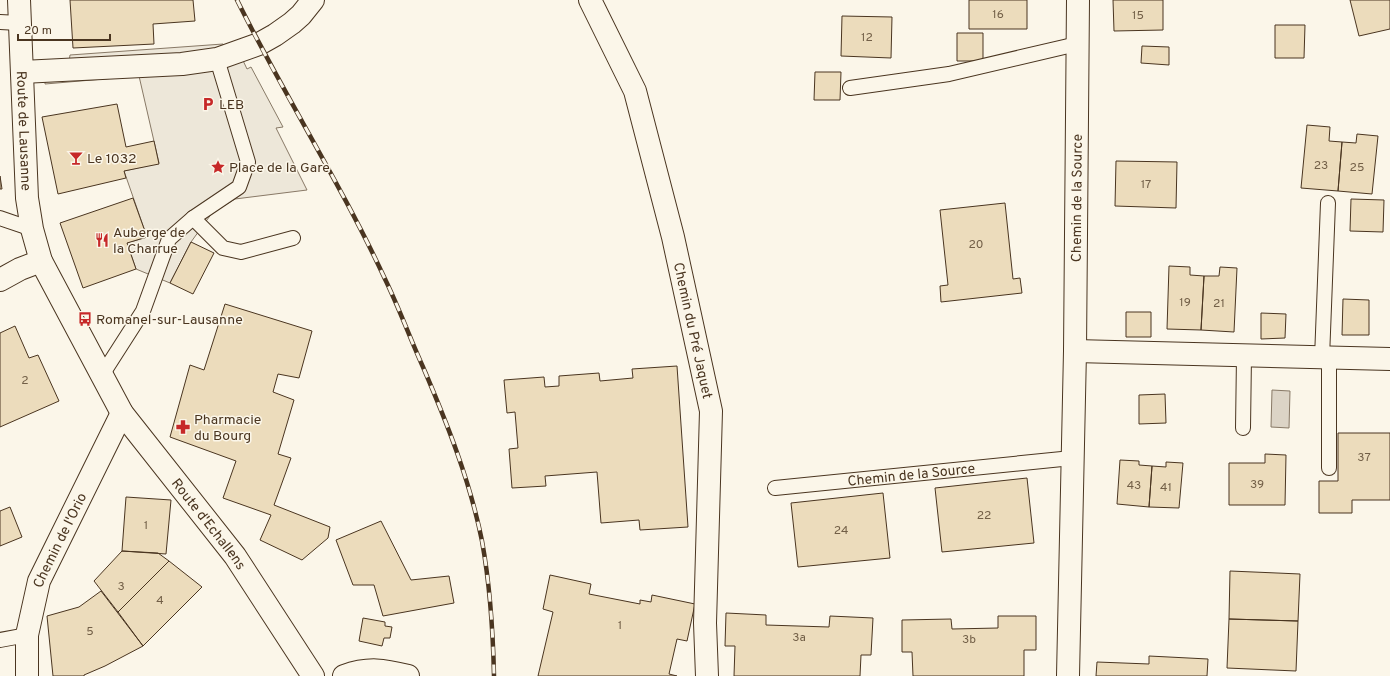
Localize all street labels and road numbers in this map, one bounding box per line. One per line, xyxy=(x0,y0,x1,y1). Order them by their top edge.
street label: Route de Lausanne xyxy=(12,71,34,191)
street label: Chemin de la Source xyxy=(1069,134,1087,262)
street label: Chemin du Pré Jaquet xyxy=(669,261,715,400)
street label: Chemin de la Source xyxy=(847,461,976,491)
street label: Route d'Echallens xyxy=(167,476,249,573)
street label: Chemin de l'Orio xyxy=(31,490,91,589)

